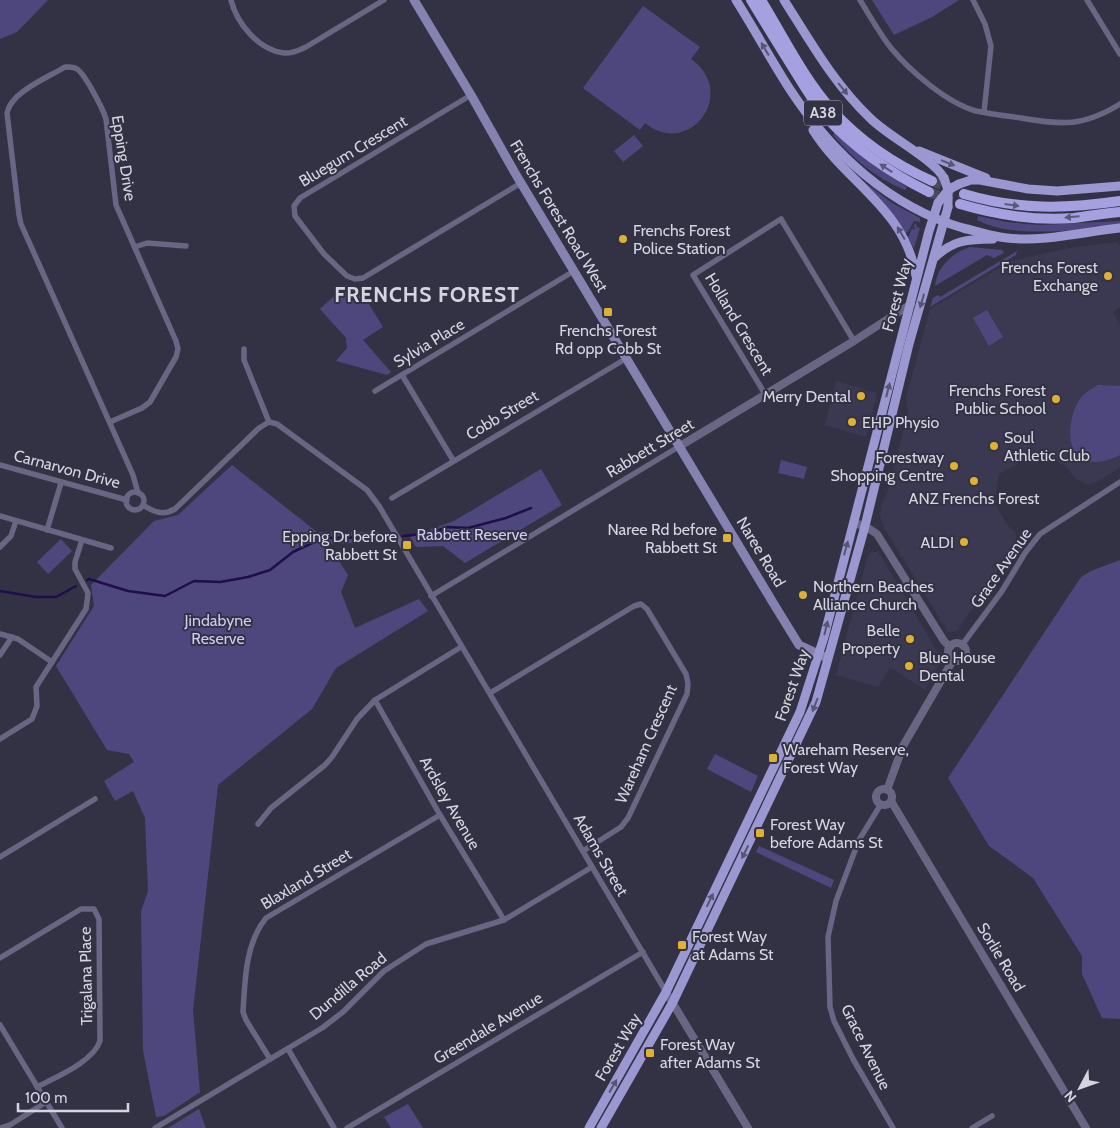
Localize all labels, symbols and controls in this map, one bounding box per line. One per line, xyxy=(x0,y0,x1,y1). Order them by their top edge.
one-way arrow xyxy=(761,42,770,55)
one-way arrow xyxy=(837,82,848,95)
road number: A38 xyxy=(804,100,842,126)
street label: Bluegum Crescent xyxy=(295,111,411,191)
street label: Epping Drive xyxy=(108,114,140,202)
street label: Frenchs Forest Road West xyxy=(506,137,612,296)
one-way arrow xyxy=(941,159,955,167)
one-way arrow xyxy=(879,163,893,173)
one-way arrow xyxy=(1004,201,1020,209)
one-way arrow xyxy=(1063,214,1079,222)
place label: Frenchs Forest Police Station xyxy=(633,221,731,258)
one-way arrow xyxy=(896,227,905,240)
marker: Frenchs Forest Police Station xyxy=(617,233,629,245)
street label: Forest Way xyxy=(878,256,916,334)
place label: Frenchs Forest Exchange xyxy=(1001,258,1099,295)
street label: Holland Crescent xyxy=(701,270,777,379)
marker: Frenchs Forest Exchange xyxy=(1102,270,1114,282)
district label: FRENCHS FOREST xyxy=(334,282,520,307)
one-way arrow xyxy=(918,294,926,309)
marker: Frenchs Forest Rd opp Cobb St xyxy=(602,306,614,318)
street label: Sylvia Place xyxy=(390,314,468,372)
place label: Frenchs Forest Rd opp Cobb St xyxy=(555,321,662,358)
place label: Frenchs Forest Public School xyxy=(949,381,1047,418)
one-way arrow xyxy=(884,383,892,398)
street label: Cobb Street xyxy=(462,386,542,444)
place label: Merry Dental xyxy=(763,387,851,406)
marker: Merry Dental xyxy=(855,390,867,402)
marker: Frenchs Forest Public School xyxy=(1050,393,1062,405)
place label: EHP Physio xyxy=(862,413,939,432)
street label: Rabbett Street xyxy=(603,414,698,482)
marker: EHP Physio xyxy=(846,416,858,428)
place label: Soul Athletic Club xyxy=(1004,428,1090,465)
marker: Soul Athletic Club xyxy=(988,440,1000,452)
street label: Carnarvon Drive xyxy=(12,446,122,492)
place label: Forestway Shopping Centre xyxy=(830,448,944,485)
marker: Forestway Shopping Centre xyxy=(948,460,960,472)
marker: ANZ Frenchs Forest xyxy=(968,475,980,487)
place label: ANZ Frenchs Forest xyxy=(909,489,1040,508)
street label: Naree Road xyxy=(733,514,789,590)
place label: Naree Rd before Rabbett St xyxy=(608,520,718,557)
street label: Grace Avenue xyxy=(967,524,1035,612)
park label: Rabbett Reserve xyxy=(417,525,527,544)
place label: Epping Dr before Rabbett St xyxy=(282,527,398,564)
marker: Naree Rd before Rabbett St xyxy=(721,532,733,544)
place label: ALDI xyxy=(920,533,954,552)
marker: ALDI xyxy=(958,536,970,548)
marker: Epping Dr before Rabbett St xyxy=(401,539,413,551)
one-way arrow xyxy=(843,540,851,555)
place label: Northern Beaches Alliance Church xyxy=(813,577,934,614)
marker: Northern Beaches Alliance Church xyxy=(797,589,809,601)
park label: Jindabyne Reserve xyxy=(184,611,251,648)
one-way arrow xyxy=(822,620,830,635)
place label: Belle Property xyxy=(842,621,900,658)
marker: Belle Property xyxy=(904,633,916,645)
street label: Forest Way xyxy=(771,646,813,724)
place label: Blue House Dental xyxy=(919,648,995,685)
marker: Blue House Dental xyxy=(903,660,915,672)
street label: Wareham Crescent xyxy=(611,681,681,806)
one-way arrow xyxy=(811,698,819,713)
place label: Wareham Reserve, Forest Way xyxy=(783,740,909,777)
marker: Wareham Reserve, Forest Way xyxy=(767,752,779,764)
street label: Ardsley Avenue xyxy=(416,753,484,853)
street label: Adams Street xyxy=(570,811,632,900)
place label: Forest Way before Adams St xyxy=(770,815,883,852)
marker: Forest Way before Adams St xyxy=(754,827,766,839)
street label: Blaxland Street xyxy=(257,844,355,914)
one-way arrow xyxy=(741,845,749,859)
one-way arrow xyxy=(706,893,715,908)
street label: Sorlie Road xyxy=(973,919,1029,995)
street label: Trigalana Place xyxy=(76,926,96,1026)
place label: Forest Way at Adams St xyxy=(692,927,774,964)
marker: Forest Way at Adams St xyxy=(676,939,688,951)
street label: Dundilla Road xyxy=(306,948,390,1024)
street label: Greendale Avenue xyxy=(430,988,546,1068)
street label: Grace Avenue xyxy=(837,1001,895,1093)
street label: Forest Way xyxy=(591,1010,645,1084)
place label: Forest Way after Adams St xyxy=(660,1035,761,1072)
marker: Forest Way after Adams St xyxy=(644,1047,656,1059)
north arrow xyxy=(1055,1063,1105,1113)
one-way arrow xyxy=(609,1079,618,1092)
scale bar xyxy=(18,1080,128,1112)
text: N xyxy=(1060,1087,1080,1106)
text: 100 m xyxy=(25,1089,67,1107)

